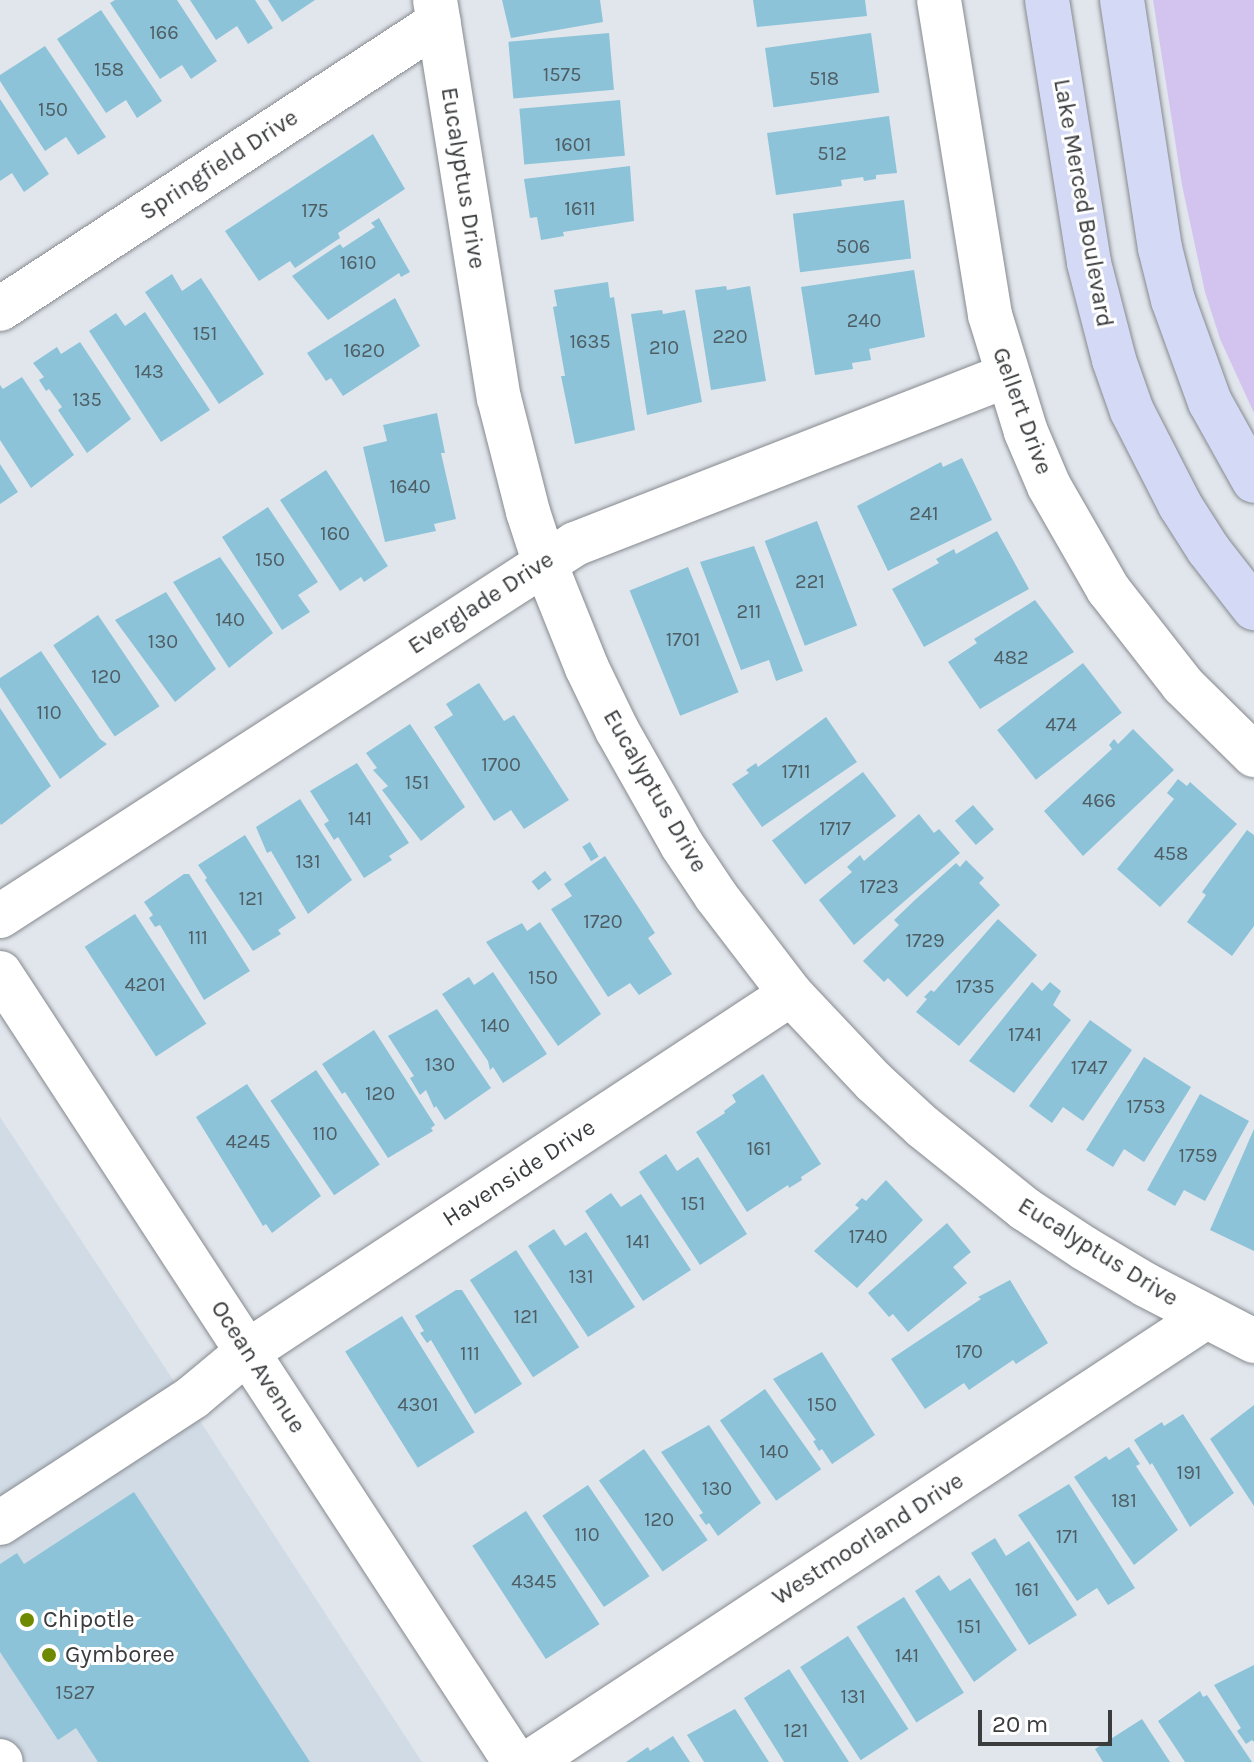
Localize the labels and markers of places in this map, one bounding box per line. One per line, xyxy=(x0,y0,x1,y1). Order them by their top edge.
place label: Chipotle xyxy=(43,1606,135,1634)
marker: Chipotle xyxy=(18,1611,36,1629)
place label: Gymboree xyxy=(65,1641,175,1669)
marker: Gymboree xyxy=(40,1646,58,1664)

